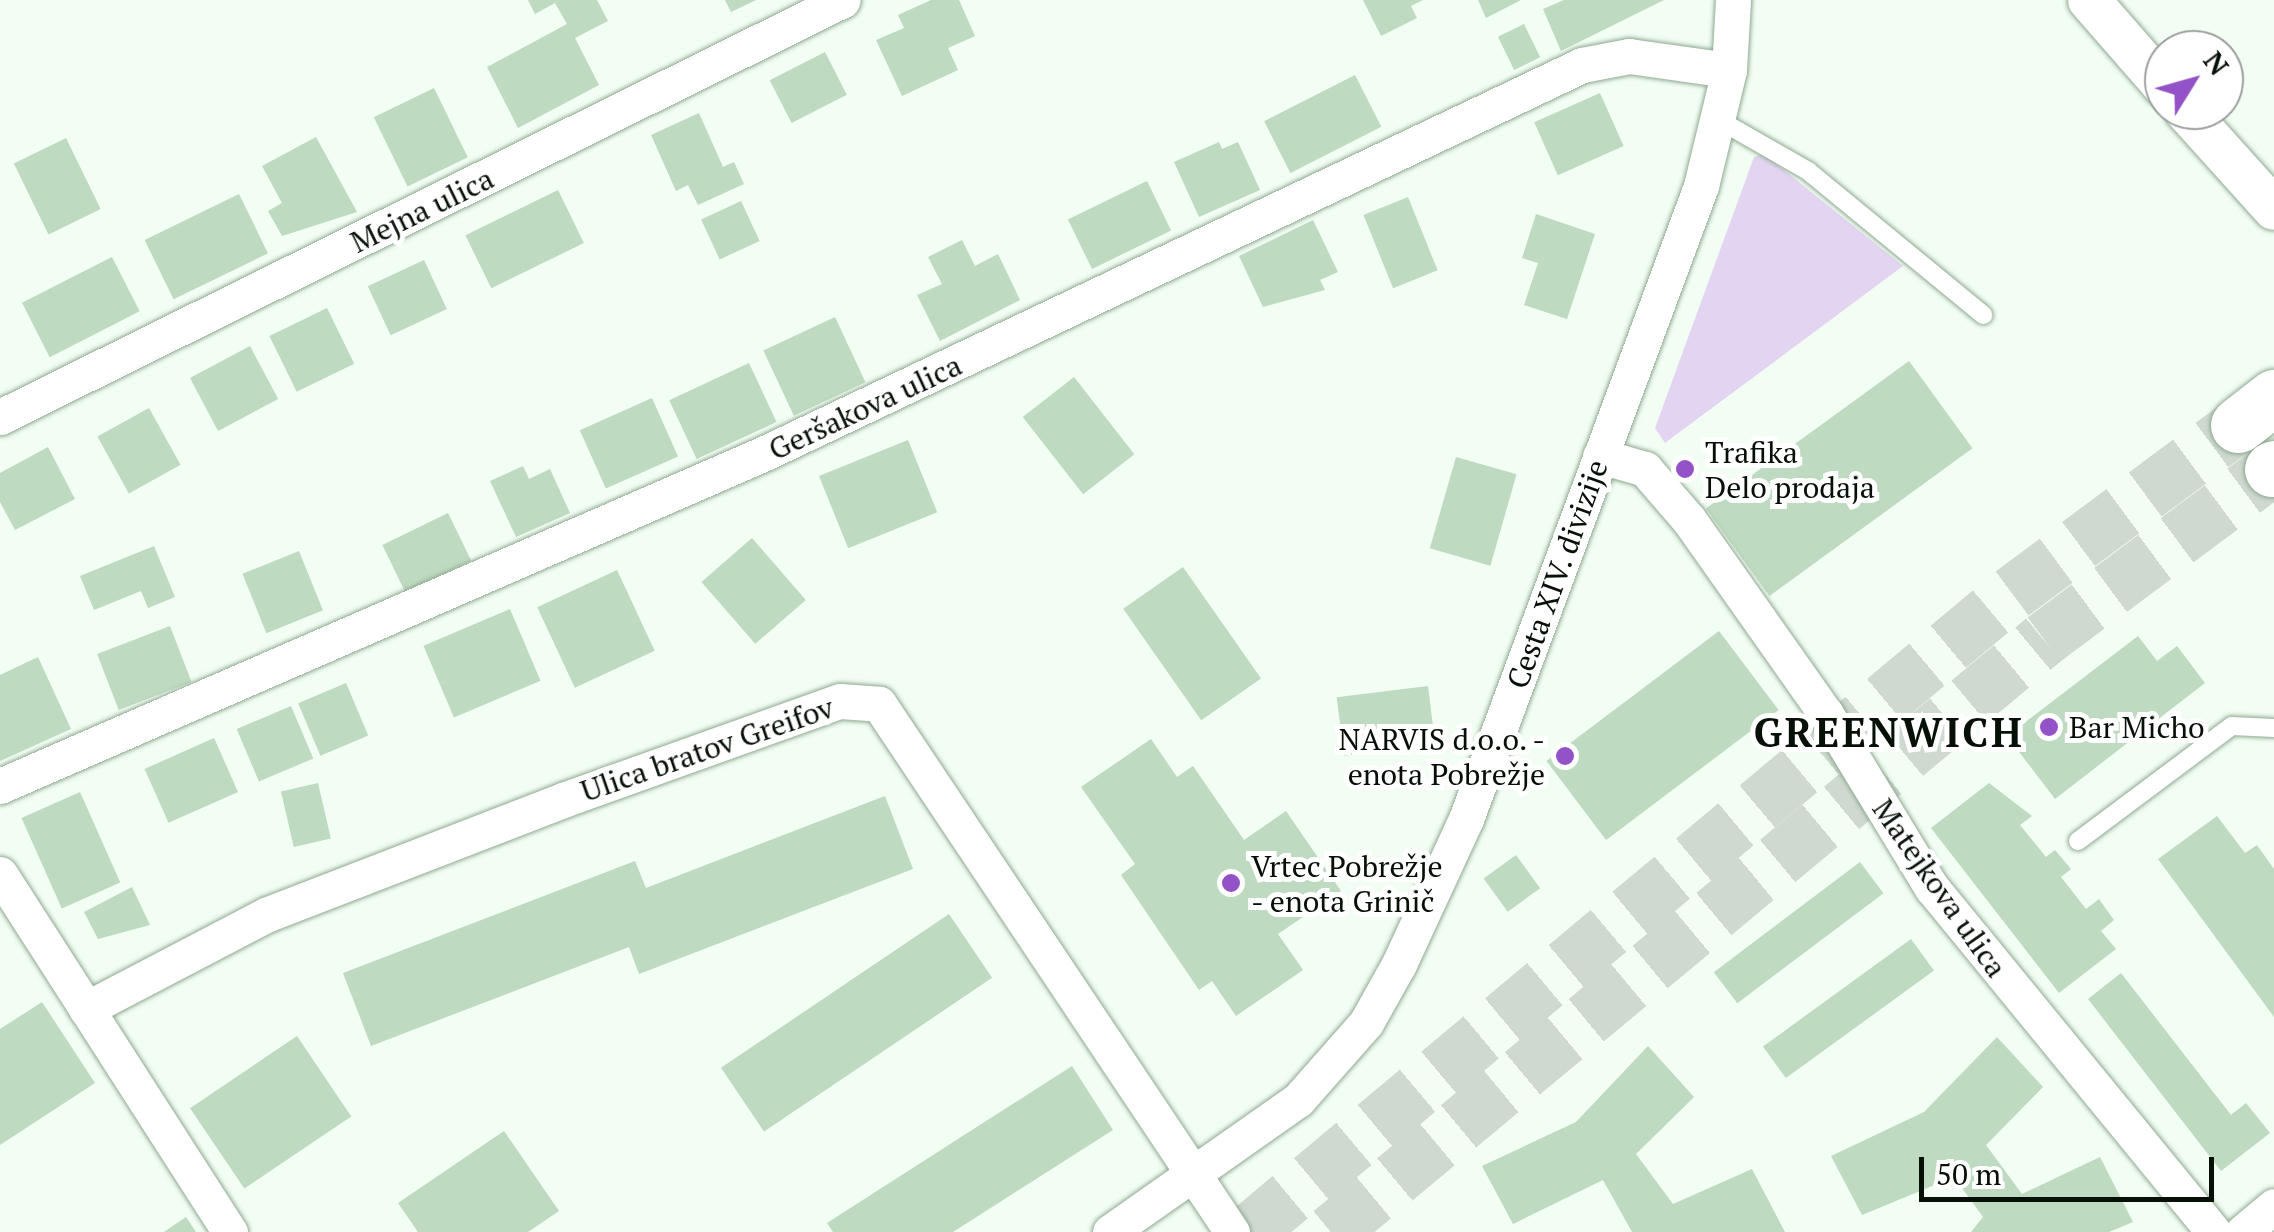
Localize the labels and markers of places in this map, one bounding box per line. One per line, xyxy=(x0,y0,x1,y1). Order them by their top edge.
place label: Trafika Delo prodaja xyxy=(1705,434,1875,504)
marker: Trafika Delo prodaja xyxy=(1674,458,1696,480)
place label: Bar Micho xyxy=(2069,709,2205,745)
marker: Bar Micho xyxy=(2038,716,2060,738)
place label: NARVIS d.o.o. - enota Pobrežje xyxy=(1336,721,1545,792)
marker: NARVIS d.o.o. - enota Pobrežje xyxy=(1554,745,1576,767)
place label: Vrtec Pobrežje - enota Grinič xyxy=(1251,848,1443,918)
marker: Vrtec Pobrežje - enota Grinič xyxy=(1220,872,1242,894)

